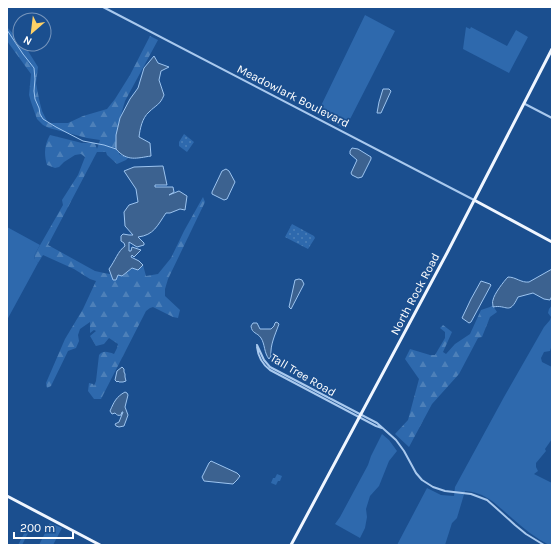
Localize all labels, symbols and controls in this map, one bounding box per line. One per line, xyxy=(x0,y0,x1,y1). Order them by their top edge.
north arrow xyxy=(12,12,52,52)
text: N xyxy=(21,33,34,48)
street label: Meadowlark Boulevard xyxy=(235,62,351,130)
street label: North Rock Road xyxy=(387,251,443,337)
street label: Tall Tree Road xyxy=(268,351,338,399)
scale bar xyxy=(14,514,73,540)
text: 200 m xyxy=(20,521,55,535)

